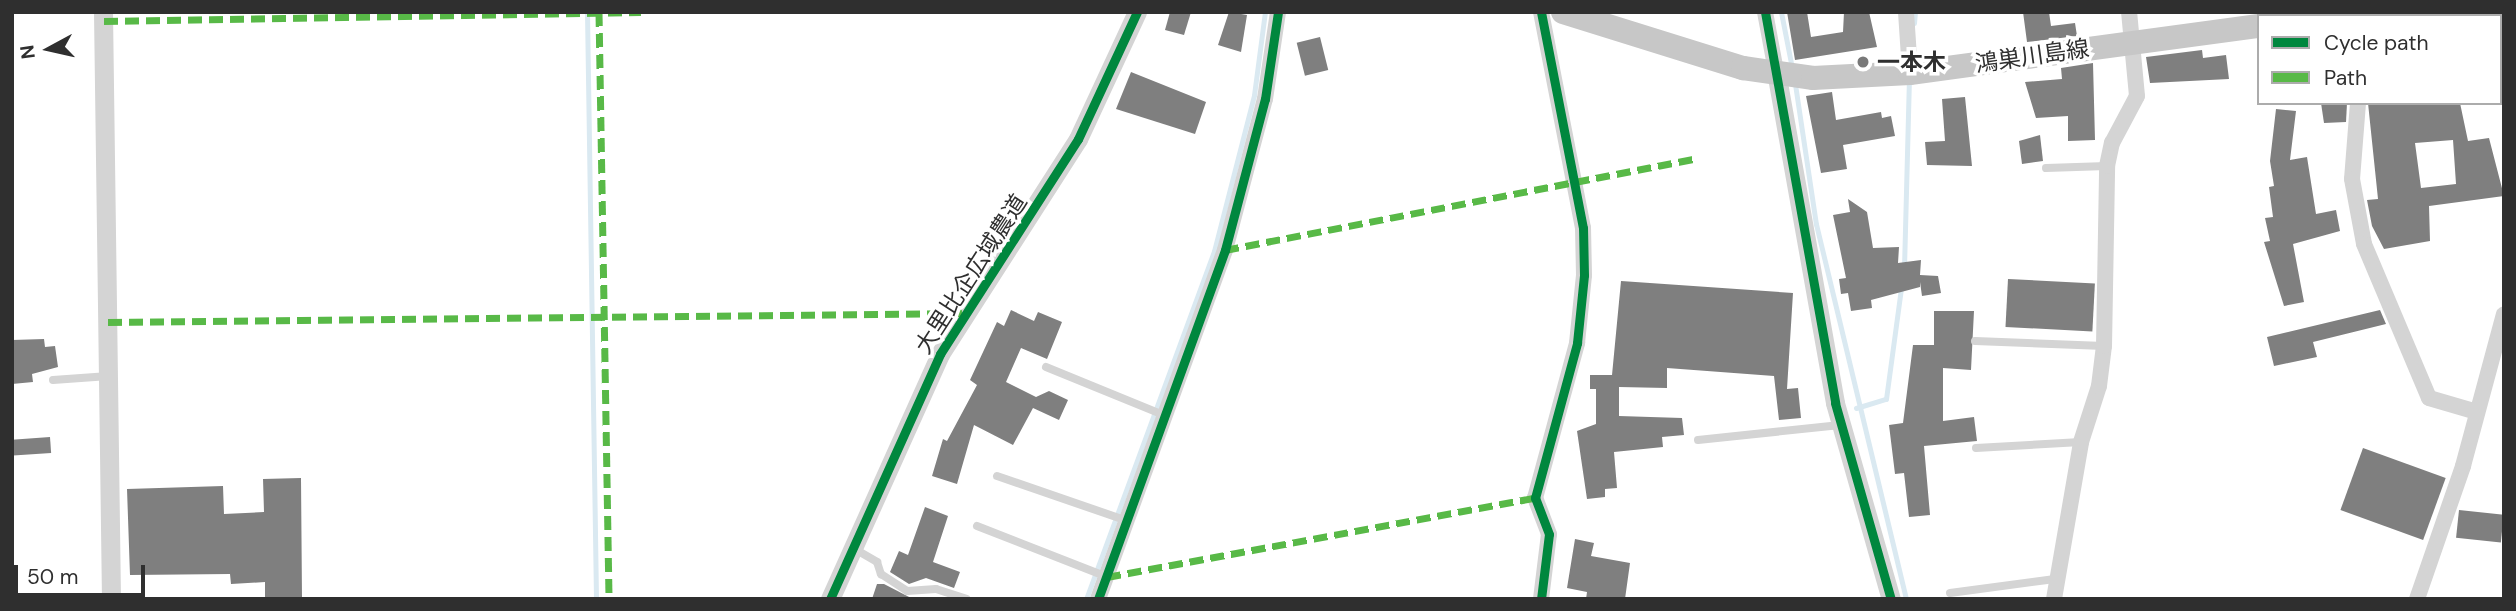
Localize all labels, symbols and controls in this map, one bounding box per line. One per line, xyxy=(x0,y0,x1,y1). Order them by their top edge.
north arrow xyxy=(14,14,84,84)
legend xyxy=(2257,14,2502,105)
text: Cycle path xyxy=(2324,29,2429,57)
street label: 鴻巣川島線 xyxy=(1973,34,2091,78)
text: N xyxy=(14,43,41,61)
place label: 一本木 xyxy=(1877,48,1946,76)
marker: 一本木 xyxy=(1855,54,1871,70)
text: Path xyxy=(2324,64,2367,92)
street label: 大里比企広域農道 xyxy=(909,189,1033,359)
scale bar xyxy=(18,552,149,596)
text: 50 m xyxy=(27,563,78,591)

